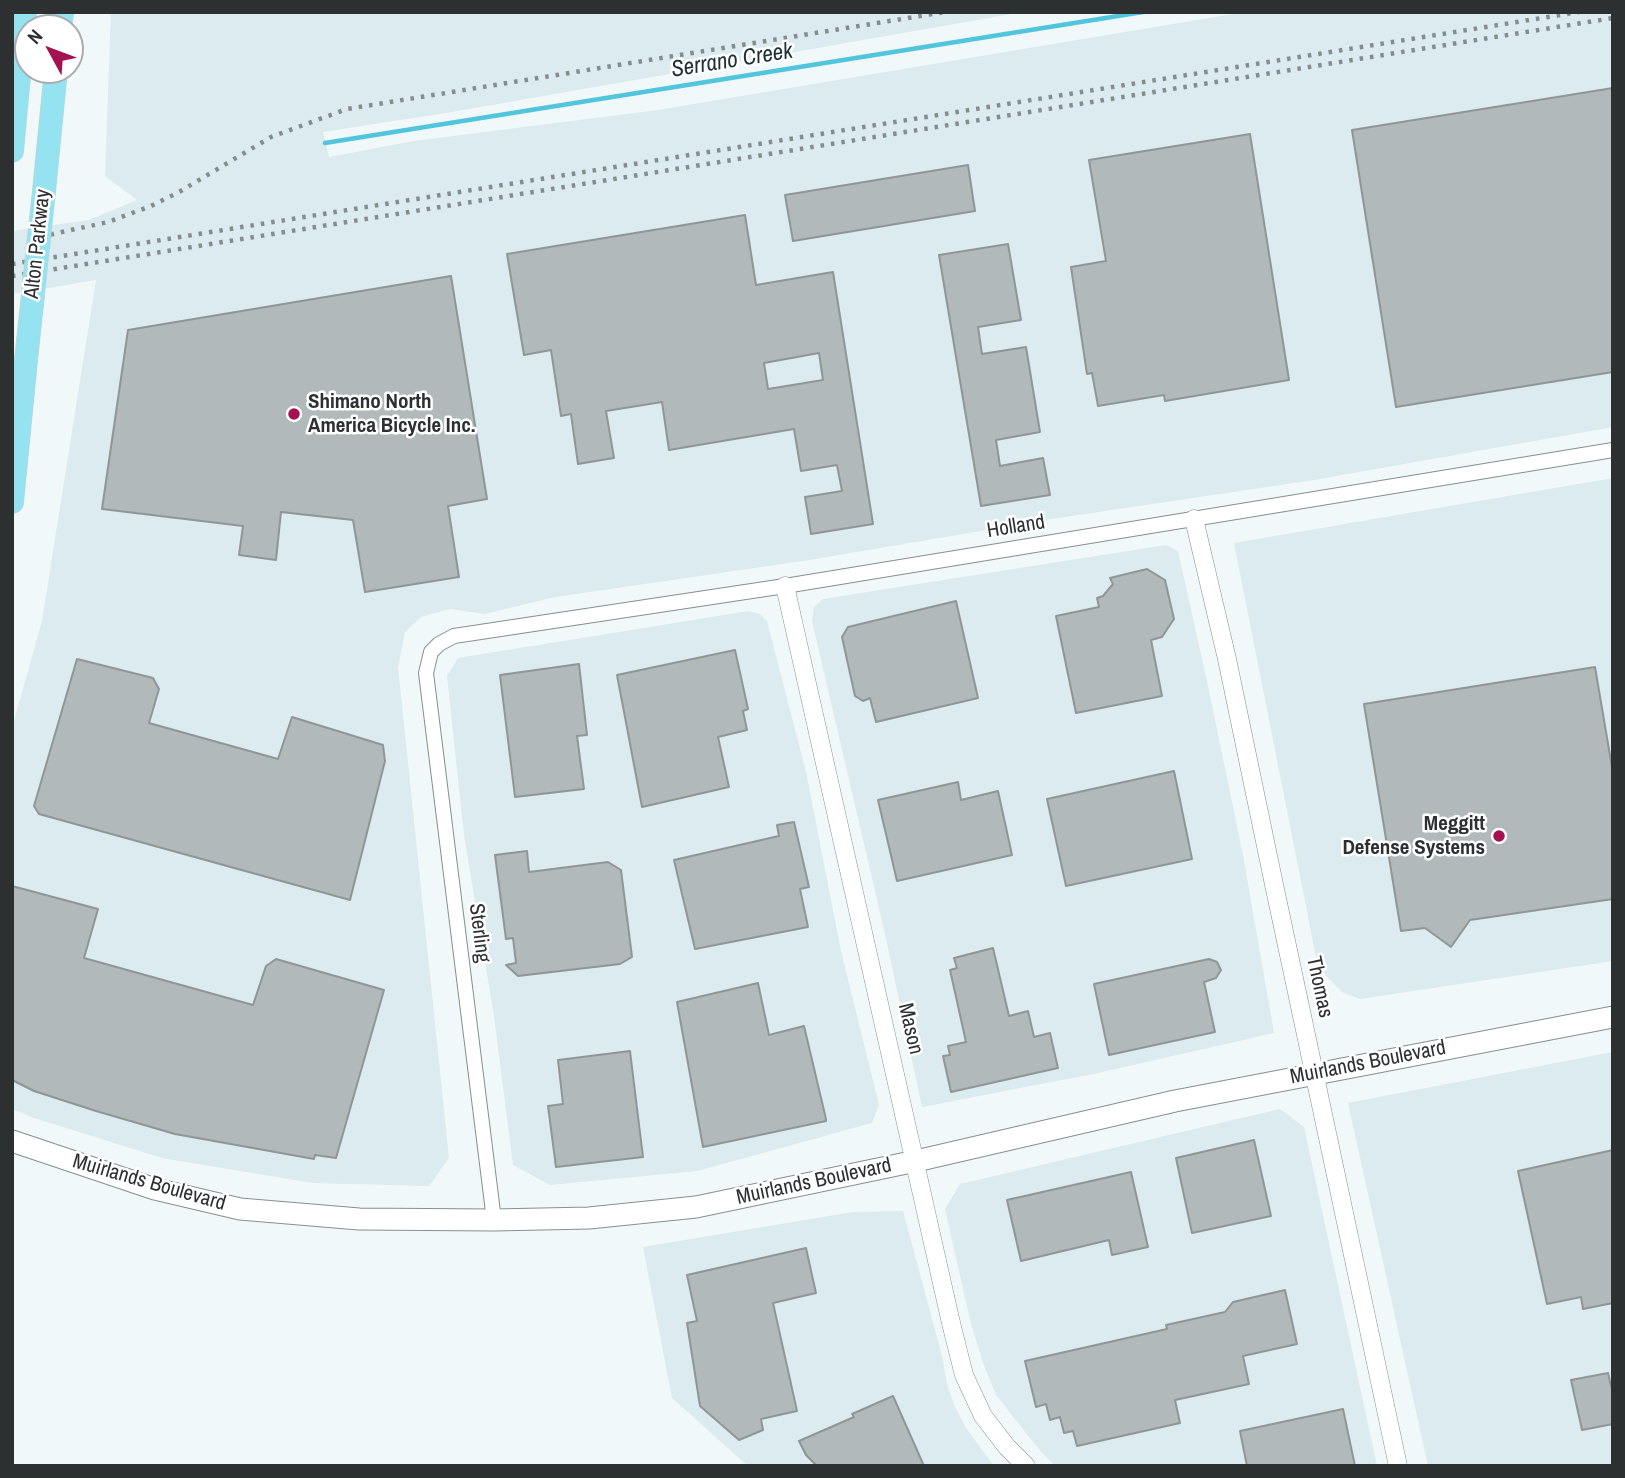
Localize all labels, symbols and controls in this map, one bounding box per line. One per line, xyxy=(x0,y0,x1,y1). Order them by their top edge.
north arrow xyxy=(14,14,84,84)
text: N xyxy=(21,24,48,49)
water label: Serrano Creek xyxy=(669,38,795,84)
street label: Alton Parkway xyxy=(20,188,56,300)
place label: Shimano North America Bicycle Inc. xyxy=(308,389,476,439)
marker: Shimano North America Bicycle Inc. xyxy=(286,406,302,422)
street label: Holland xyxy=(985,510,1047,544)
place label: Meggitt Defense Systems xyxy=(1342,811,1485,861)
marker: Meggitt Defense Systems xyxy=(1491,828,1507,844)
street label: Sterling xyxy=(463,902,495,964)
street label: Thomas xyxy=(1300,954,1338,1020)
street label: Mason xyxy=(892,1001,928,1057)
street label: Muirlands Boulevard xyxy=(1288,1036,1448,1090)
street label: Muirlands Boulevard xyxy=(70,1149,228,1217)
street label: Muirlands Boulevard xyxy=(734,1153,894,1211)

